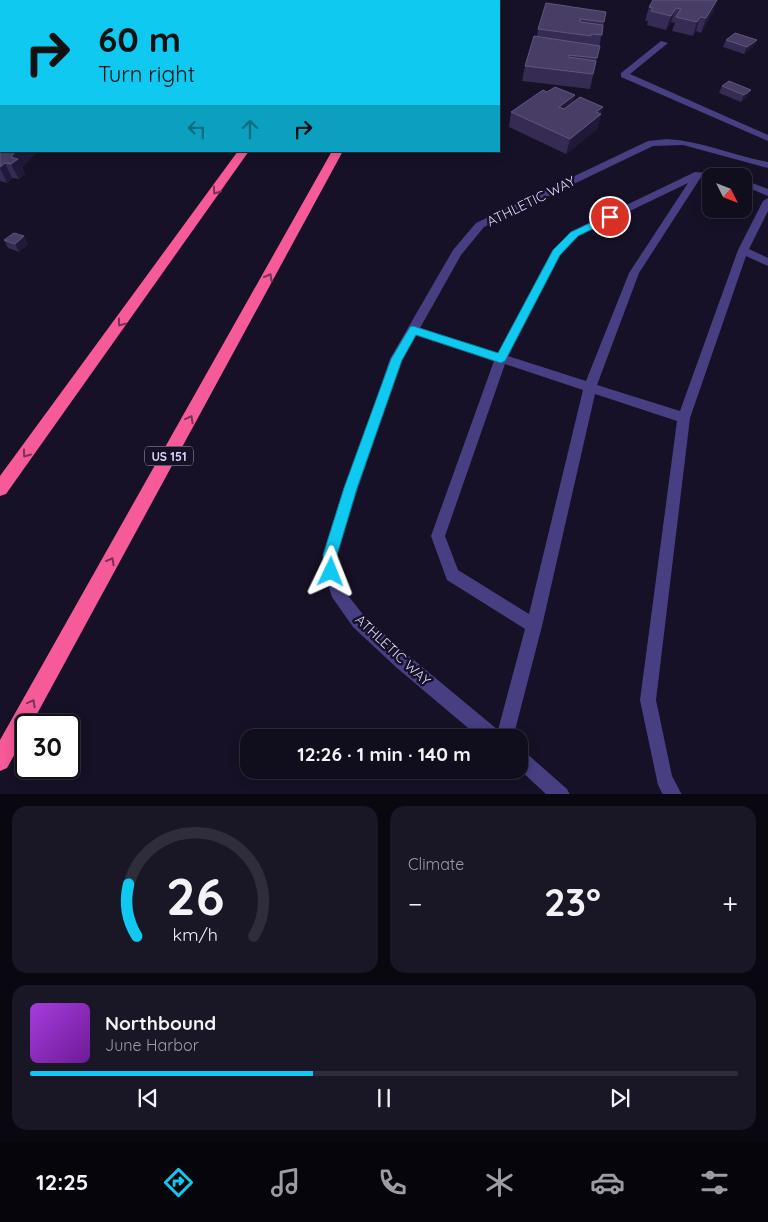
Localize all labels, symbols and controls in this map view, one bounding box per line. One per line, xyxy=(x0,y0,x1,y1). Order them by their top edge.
text: 60 m xyxy=(98,17,181,61)
icon: right xyxy=(15,20,80,85)
text: Turn right xyxy=(98,60,195,88)
icon: left xyxy=(183,115,211,143)
icon: ahead xyxy=(236,115,264,143)
icon: right xyxy=(289,115,317,143)
north arrow xyxy=(702,168,752,218)
map controls xyxy=(702,168,752,218)
street label: ATHLETIC WAY xyxy=(484,172,579,230)
one-way arrow xyxy=(213,185,222,195)
pin xyxy=(589,196,631,238)
icon: arrive xyxy=(596,203,624,231)
one-way arrow xyxy=(262,273,272,282)
one-way arrow xyxy=(118,317,127,326)
one-way arrow xyxy=(184,415,194,424)
road number: US 151 xyxy=(145,446,193,466)
one-way arrow xyxy=(23,448,31,457)
position arrow xyxy=(304,545,356,597)
one-way arrow xyxy=(105,557,115,566)
street label: ATHLETIC WAY xyxy=(351,610,435,690)
one-way arrow xyxy=(26,699,36,708)
speed limit sign: 30 xyxy=(15,714,80,779)
text: 12:26 · 1 min · 140 m xyxy=(297,742,471,766)
text: Climate xyxy=(408,854,464,874)
text: 26 xyxy=(166,863,224,928)
text: 23° xyxy=(544,878,601,926)
text: − xyxy=(408,886,423,921)
text: + xyxy=(722,886,738,921)
text: km/h xyxy=(172,923,218,945)
text: Northbound xyxy=(105,1011,216,1035)
text: June Harbor xyxy=(105,1035,199,1055)
icon: previous xyxy=(134,1084,162,1112)
icon: pause xyxy=(370,1084,398,1112)
icon: next xyxy=(606,1084,634,1112)
icon: directions xyxy=(161,1165,196,1200)
icon: music xyxy=(268,1165,303,1200)
icon: phone xyxy=(375,1165,410,1200)
icon: climate xyxy=(482,1165,517,1200)
icon: car xyxy=(590,1165,625,1200)
icon: filters xyxy=(697,1165,732,1200)
text: 12:25 xyxy=(36,1168,88,1196)

